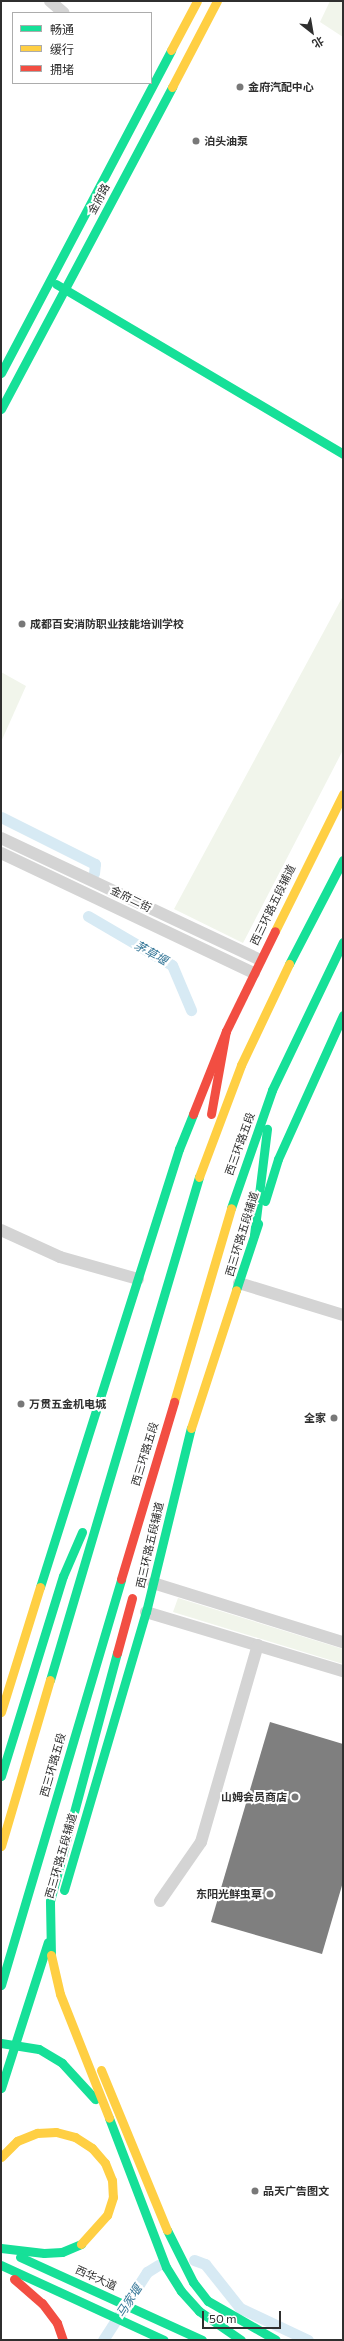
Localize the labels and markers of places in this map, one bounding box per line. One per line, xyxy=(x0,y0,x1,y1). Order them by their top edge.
place label: 金府汽配中心 xyxy=(248,80,314,94)
marker: 金府汽配中心 xyxy=(235,82,245,92)
place label: 泊头油泵 xyxy=(204,134,248,148)
marker: 泊头油泵 xyxy=(191,136,201,146)
place label: 成都百安消防职业技能培训学校 xyxy=(30,617,184,631)
marker: 成都百安消防职业技能培训学校 xyxy=(17,619,27,629)
place label: 万贯五金机电城 xyxy=(29,1397,106,1411)
marker: 万贯五金机电城 xyxy=(16,1399,26,1409)
place label: 全家 xyxy=(304,1411,326,1425)
marker: 全家 xyxy=(329,1413,339,1423)
place label: 山姆会员商店 xyxy=(221,1790,287,1804)
marker: 山姆会员商店 xyxy=(290,1792,300,1802)
place label: 东阳光鲜虫草 xyxy=(196,1887,262,1901)
marker: 东阳光鲜虫草 xyxy=(265,1889,275,1899)
place label: 品天广告图文 xyxy=(263,2184,329,2198)
marker: 品天广告图文 xyxy=(250,2186,260,2196)

